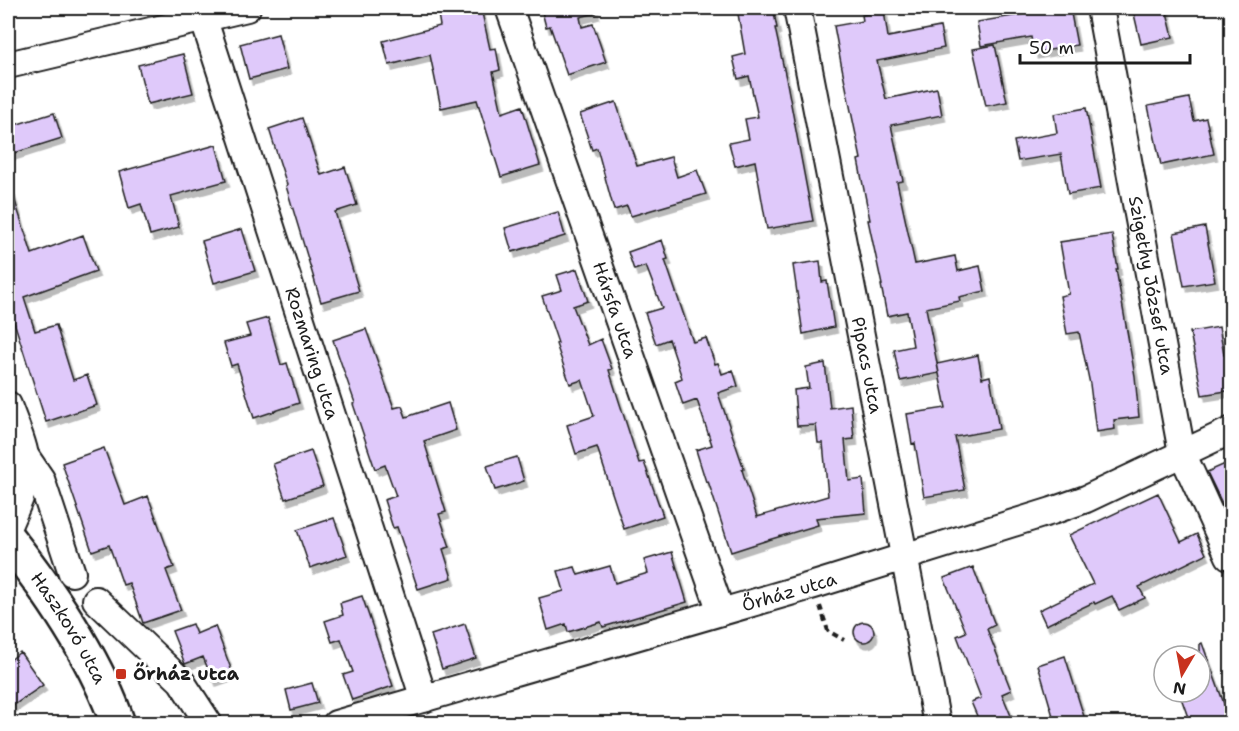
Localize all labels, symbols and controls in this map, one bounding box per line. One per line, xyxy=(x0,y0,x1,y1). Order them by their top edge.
scale bar xyxy=(1020,27,1190,65)
text: 50 m xyxy=(1029,36,1074,60)
street label: Szigethy József utca xyxy=(1123,194,1179,377)
street label: Hársfa utca xyxy=(587,258,643,361)
street label: Rozmaring utca xyxy=(279,284,345,422)
street label: Pipacs utca xyxy=(846,315,888,416)
street label: Haszkovó utca xyxy=(25,567,112,688)
street label: Őrház utca xyxy=(739,567,839,617)
north arrow xyxy=(1152,644,1212,704)
place label: Őrház utca xyxy=(133,662,240,686)
marker: Őrház utca xyxy=(114,667,128,681)
text: N xyxy=(1171,677,1188,700)

